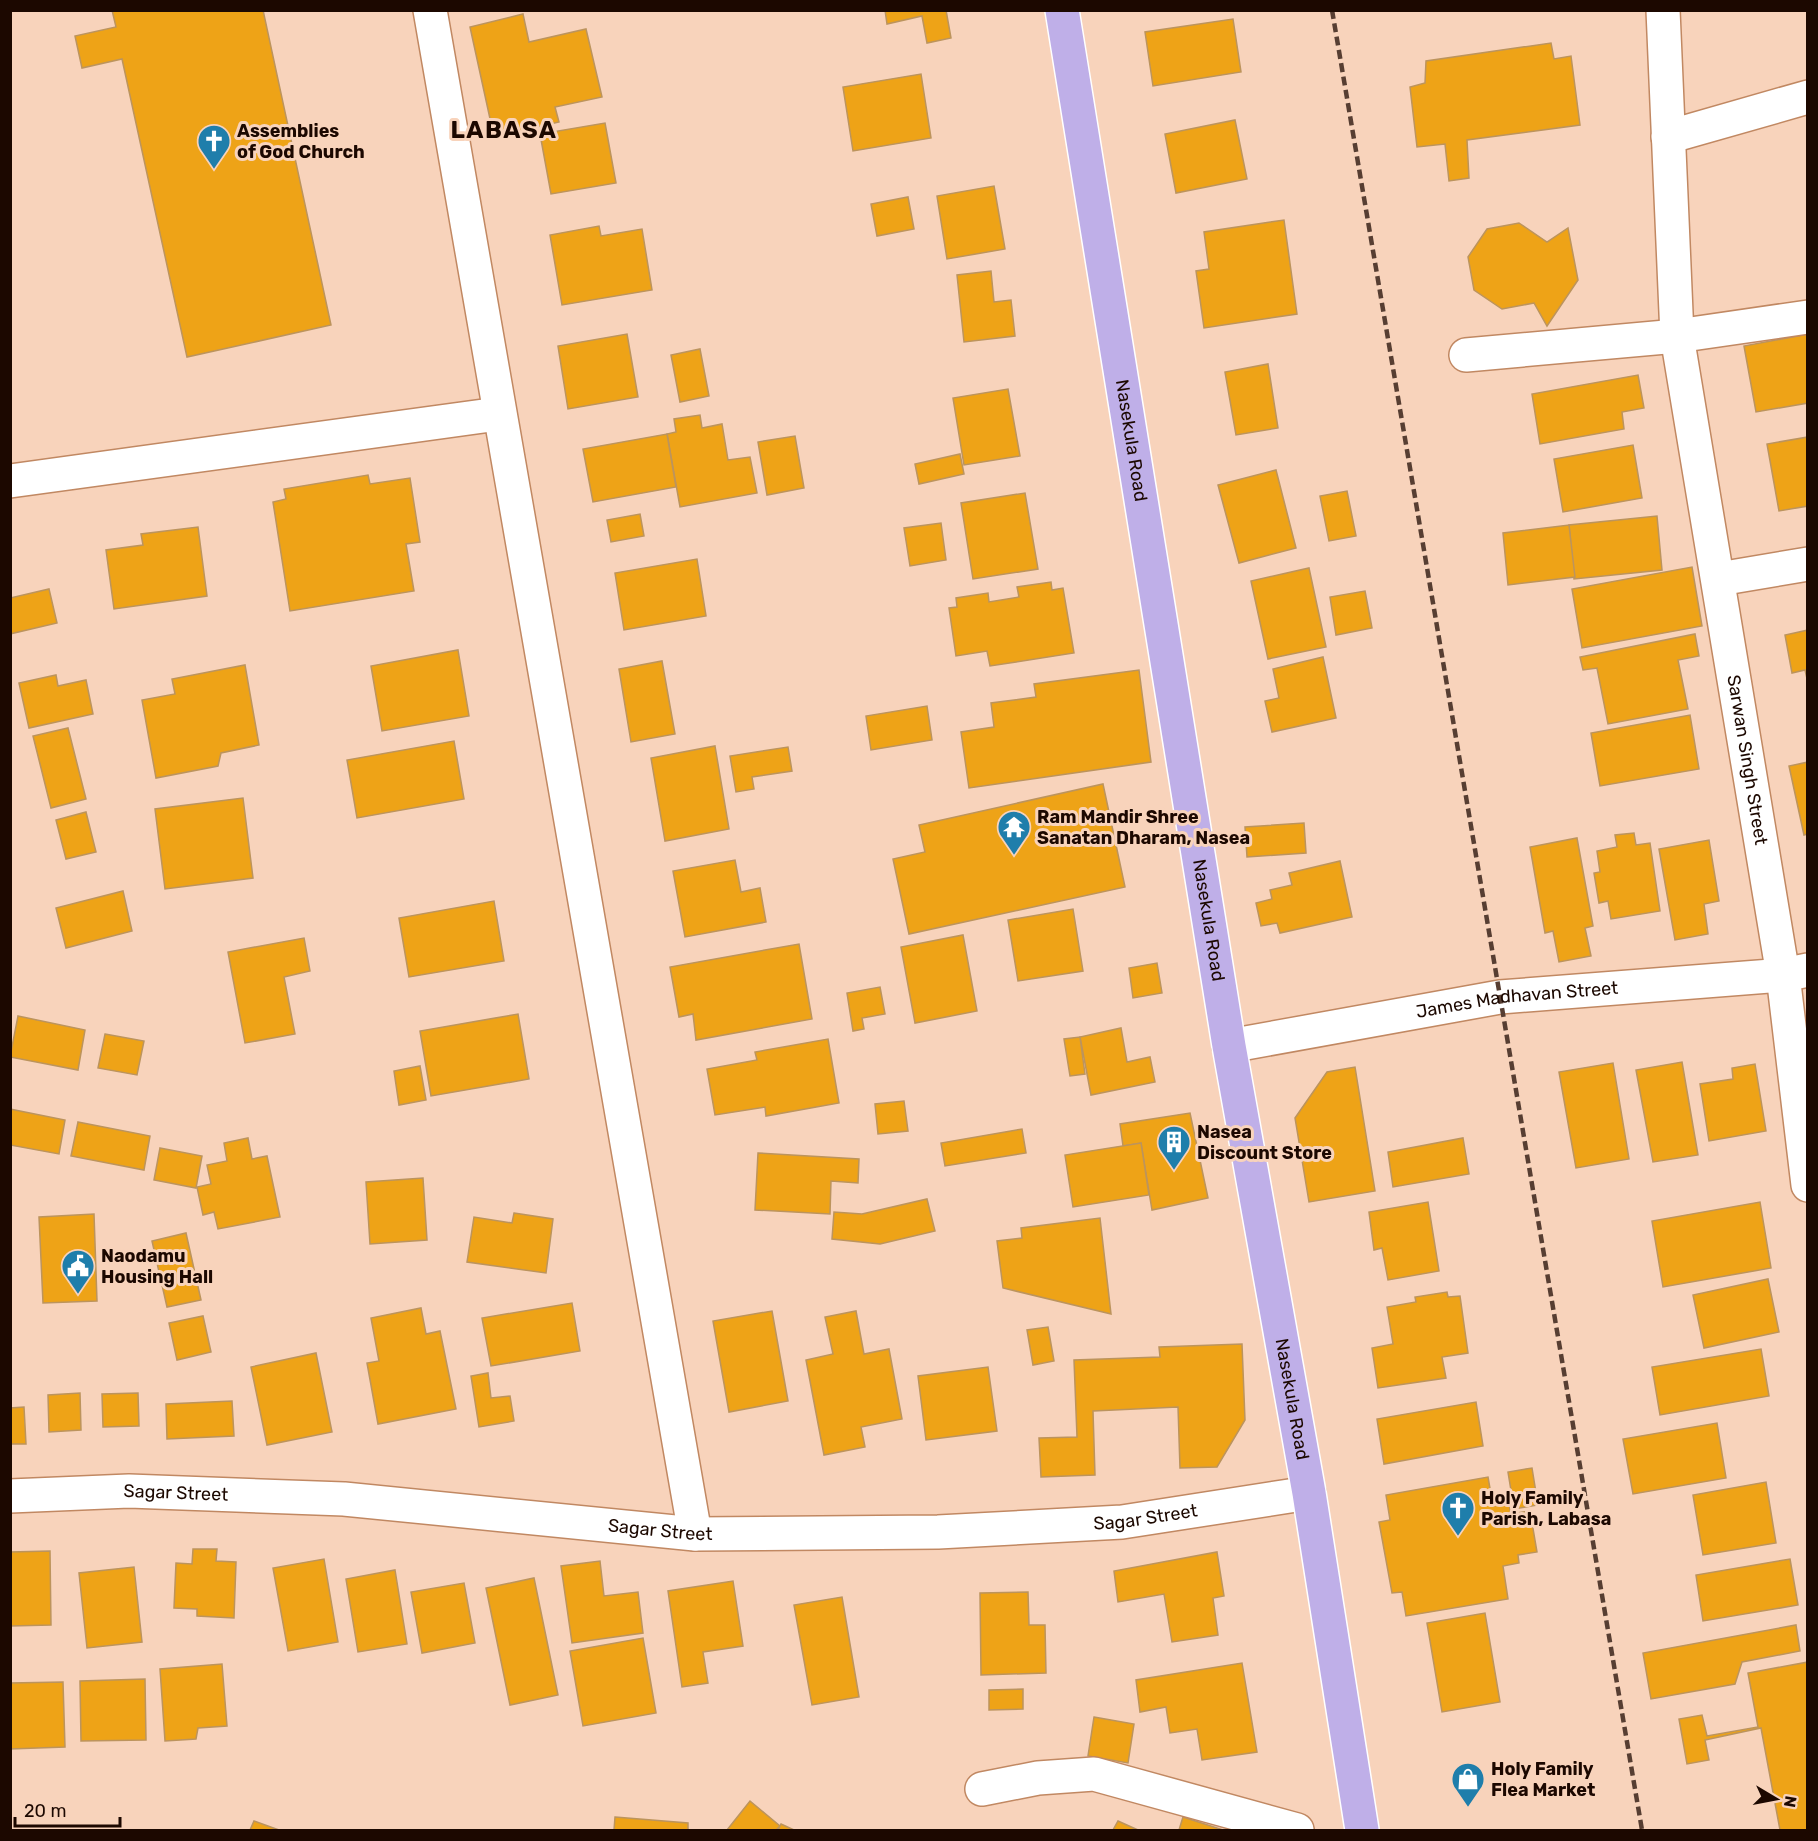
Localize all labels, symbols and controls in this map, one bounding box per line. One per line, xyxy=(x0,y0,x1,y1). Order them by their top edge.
district label: LABASA xyxy=(451,116,557,144)
place label: Assemblies of God Church xyxy=(237,120,365,163)
church icon: Assemblies of God Church xyxy=(196,123,232,170)
street label: Nasekula Road xyxy=(1111,378,1152,503)
street label: Sarwan Singh Street xyxy=(1722,673,1772,847)
place label: Ram Mandir Shree Sanatan Dharam, Nasea xyxy=(1037,806,1250,849)
temple icon: Ram Mandir Shree Sanatan Dharam, Nasea xyxy=(996,809,1032,856)
street label: Nasekula Road xyxy=(1188,858,1229,983)
street label: James Madhavan Street xyxy=(1414,977,1619,1023)
place label: Nasea Discount Store xyxy=(1197,1121,1332,1164)
building icon: Nasea Discount Store xyxy=(1156,1124,1192,1171)
place label: Naodamu Housing Hall xyxy=(101,1245,213,1288)
public building icon: Naodamu Housing Hall xyxy=(60,1248,96,1295)
street label: Nasekula Road xyxy=(1270,1336,1314,1462)
street label: Sagar Street xyxy=(123,1480,229,1506)
place label: Holy Family Parish, Labasa xyxy=(1481,1487,1611,1530)
church icon: Holy Family Parish, Labasa xyxy=(1440,1490,1476,1537)
street label: Sagar Street xyxy=(1093,1499,1199,1535)
street label: Sagar Street xyxy=(607,1514,712,1545)
place label: Holy Family Flea Market xyxy=(1491,1758,1595,1801)
shop icon: Holy Family Flea Market xyxy=(1450,1761,1486,1808)
north arrow xyxy=(1746,1769,1806,1829)
scale bar xyxy=(15,1790,120,1828)
text: N xyxy=(1780,1794,1801,1809)
text: 20 m xyxy=(24,1800,66,1822)

